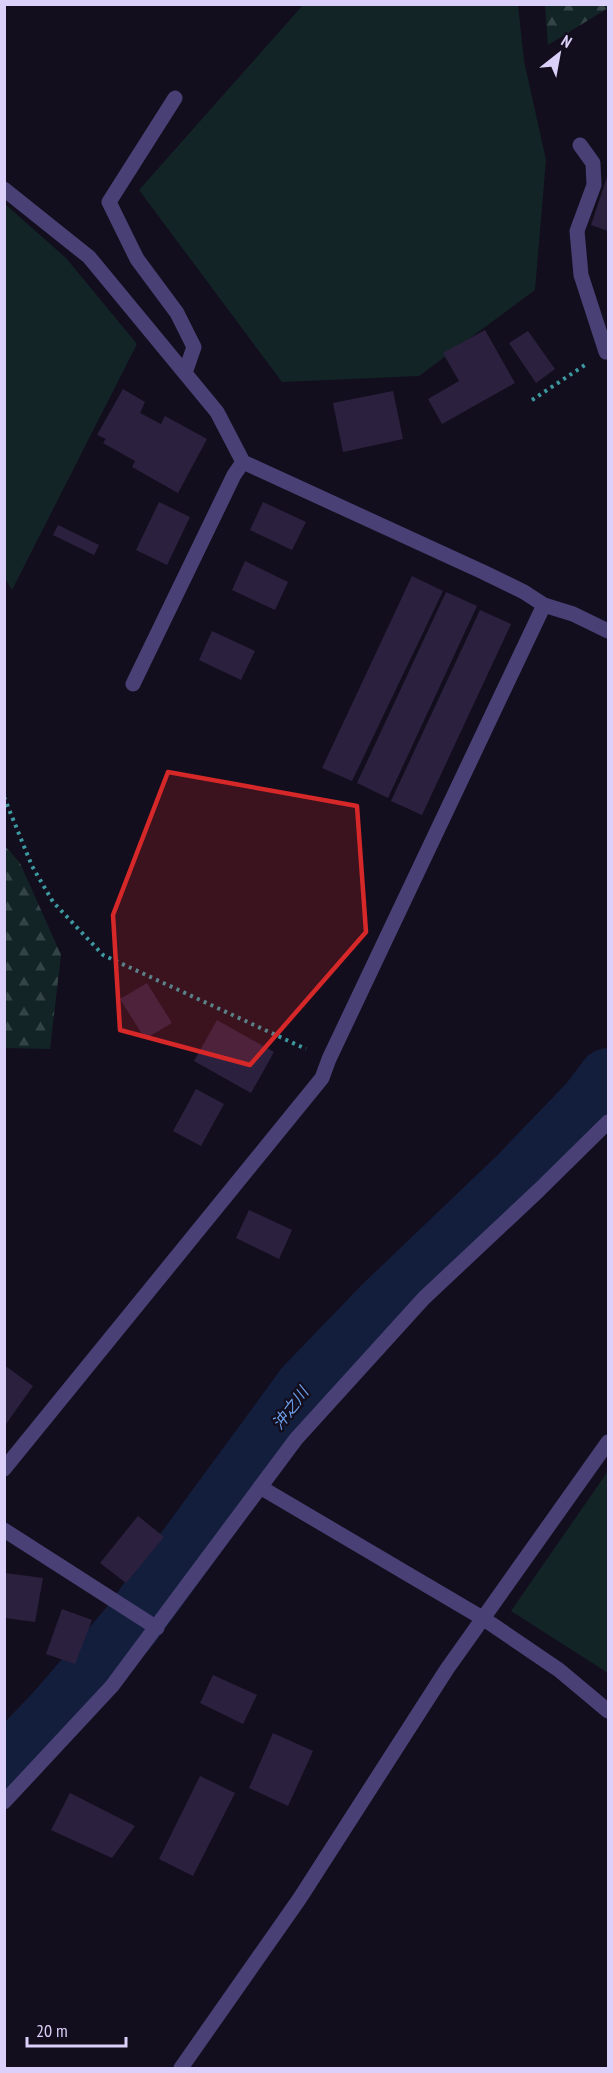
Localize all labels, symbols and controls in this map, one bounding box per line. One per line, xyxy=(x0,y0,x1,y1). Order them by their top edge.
north arrow xyxy=(529,24,589,84)
text: N xyxy=(558,30,576,52)
water label: 沖之川 xyxy=(268,1381,314,1433)
scale bar xyxy=(27,2010,126,2048)
text: 20 m xyxy=(36,2019,68,2042)

